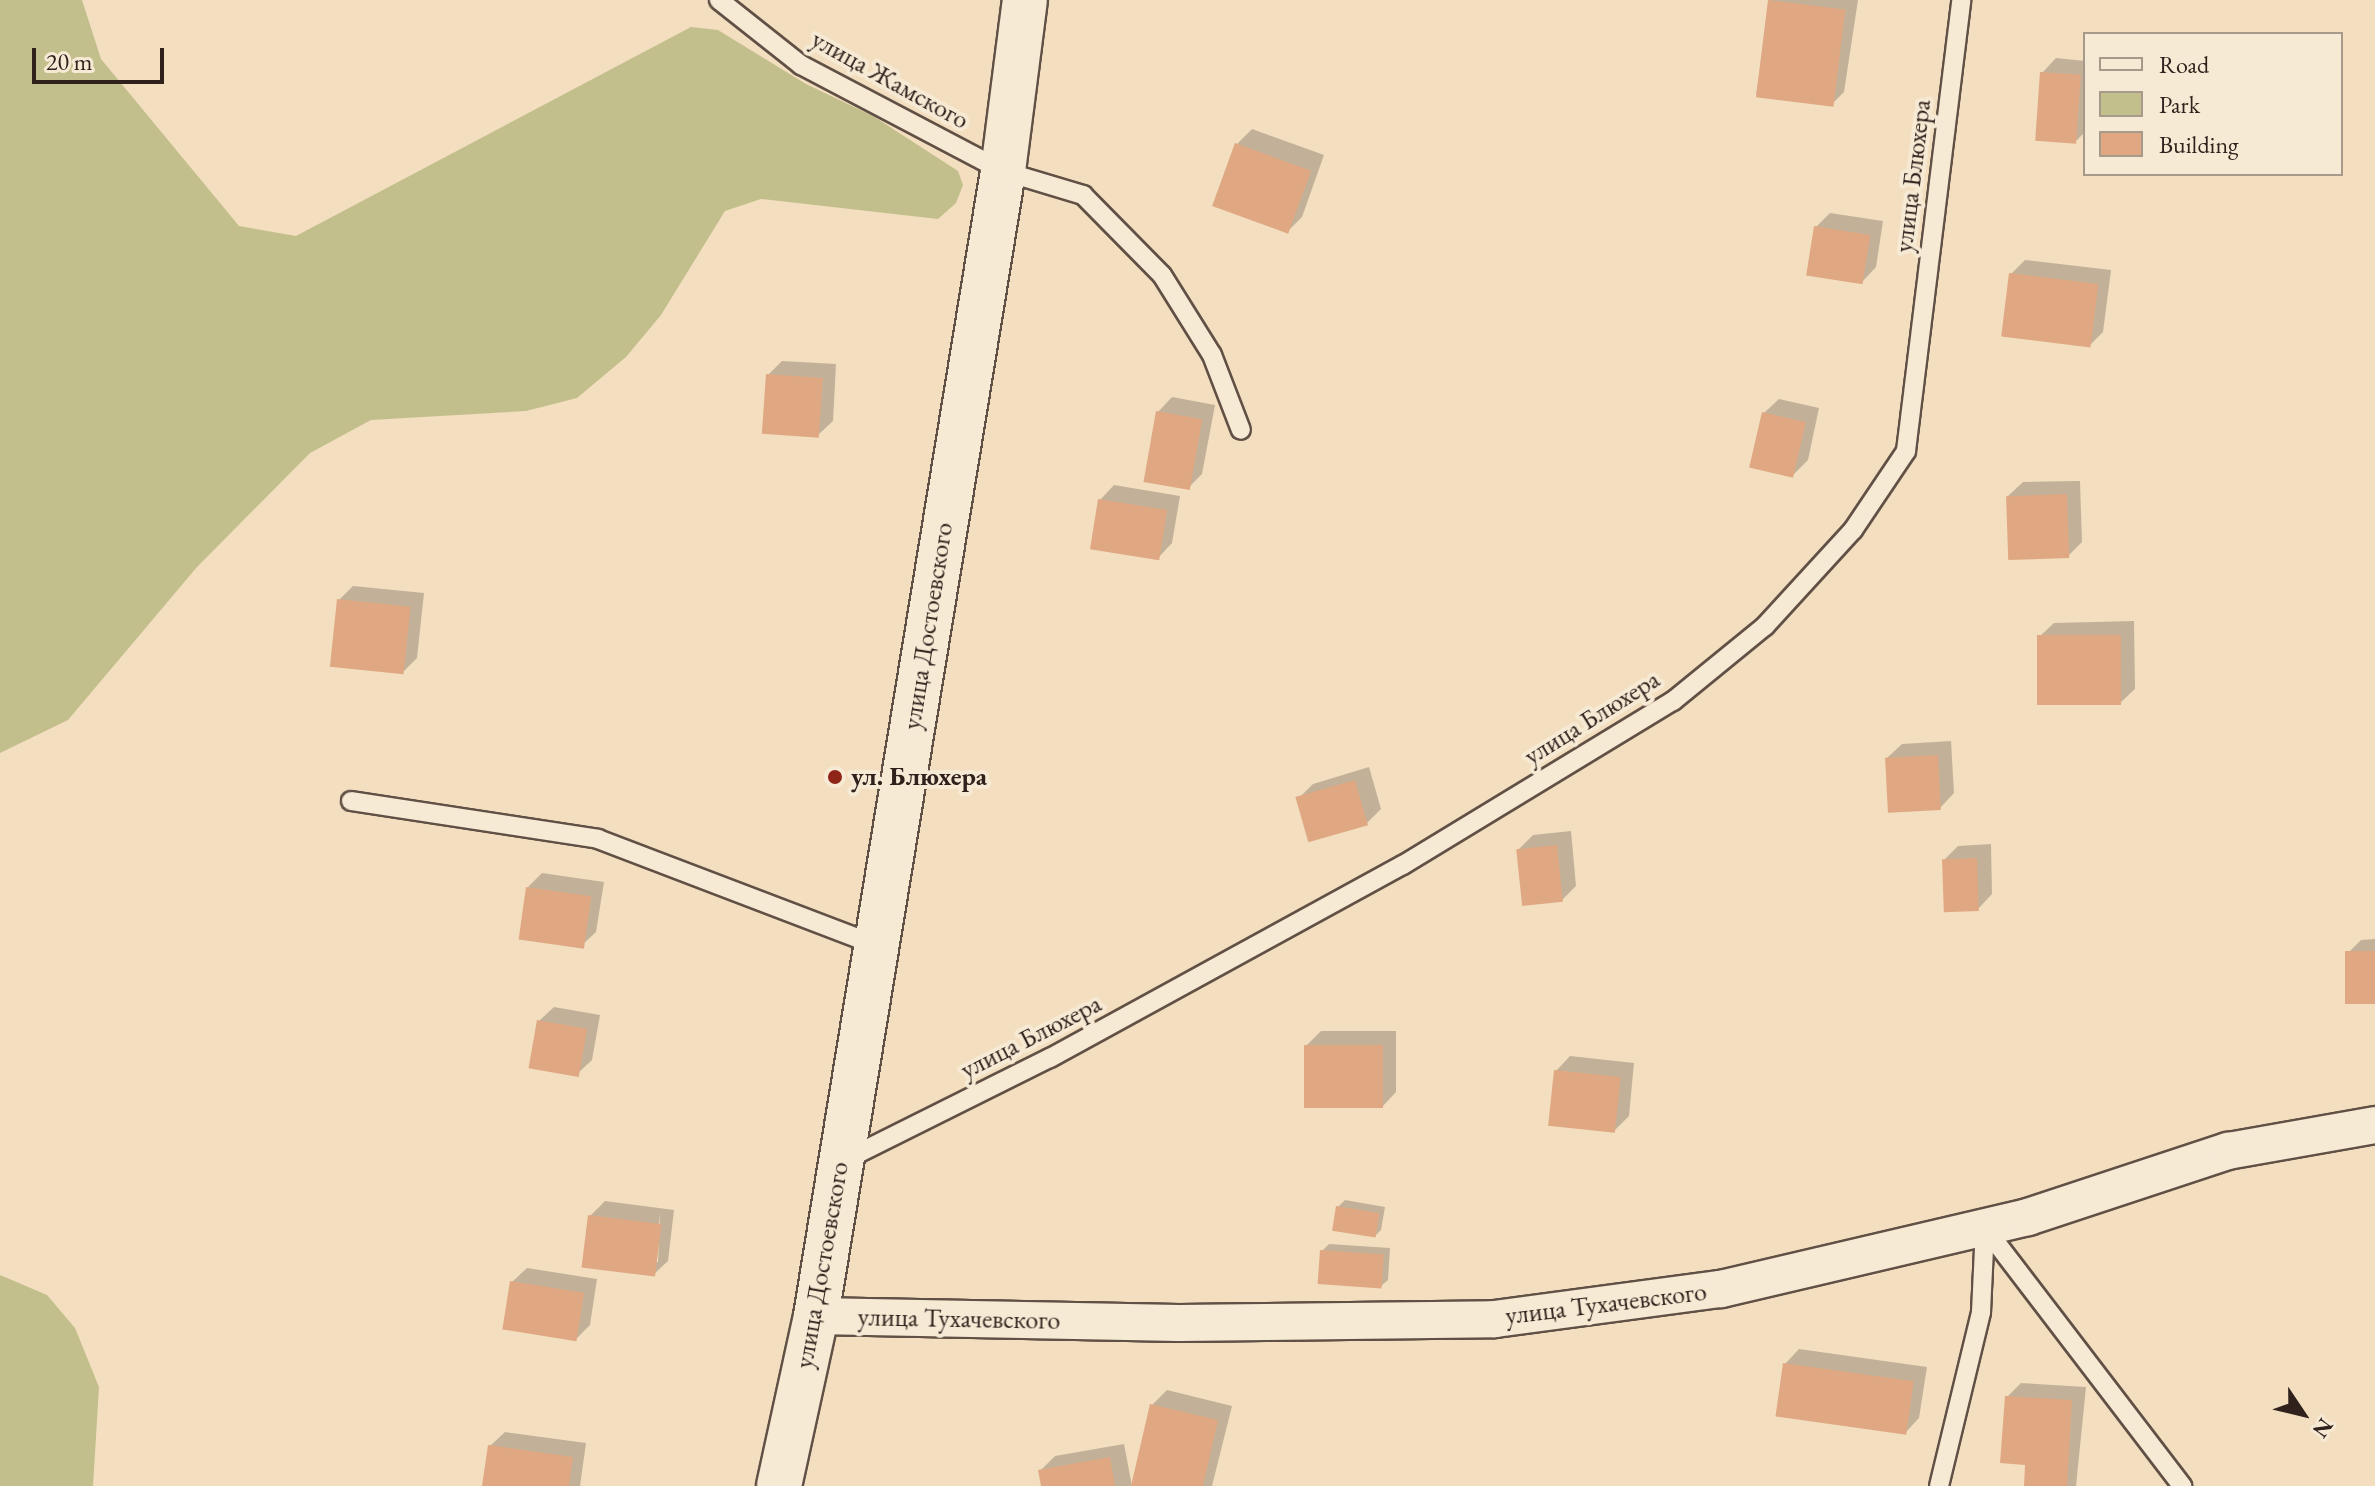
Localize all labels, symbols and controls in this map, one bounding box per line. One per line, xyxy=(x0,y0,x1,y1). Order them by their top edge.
street label: улица Жамского xyxy=(806,24,974,136)
scale bar xyxy=(36,32,168,82)
legend xyxy=(2083,32,2343,176)
text: 20 m xyxy=(46,46,93,77)
text: Road xyxy=(2159,49,2209,80)
text: Park xyxy=(2159,89,2200,120)
street label: улица Блюхера xyxy=(1888,98,1938,254)
text: Building xyxy=(2159,129,2239,160)
street label: улица Достоевского xyxy=(896,520,960,732)
street label: улица Блюхера xyxy=(1518,664,1666,772)
place label: ул. Блюхера xyxy=(851,761,987,793)
marker: ул. Блюхера xyxy=(826,768,844,786)
street label: улица Блюхера xyxy=(955,988,1107,1086)
street label: улица Достоевского xyxy=(788,1159,856,1371)
street label: улица Тухачевского xyxy=(1504,1276,1708,1332)
street label: улица Тухачевского xyxy=(857,1302,1061,1336)
north arrow xyxy=(2263,1374,2343,1454)
text: N xyxy=(2306,1412,2340,1444)

